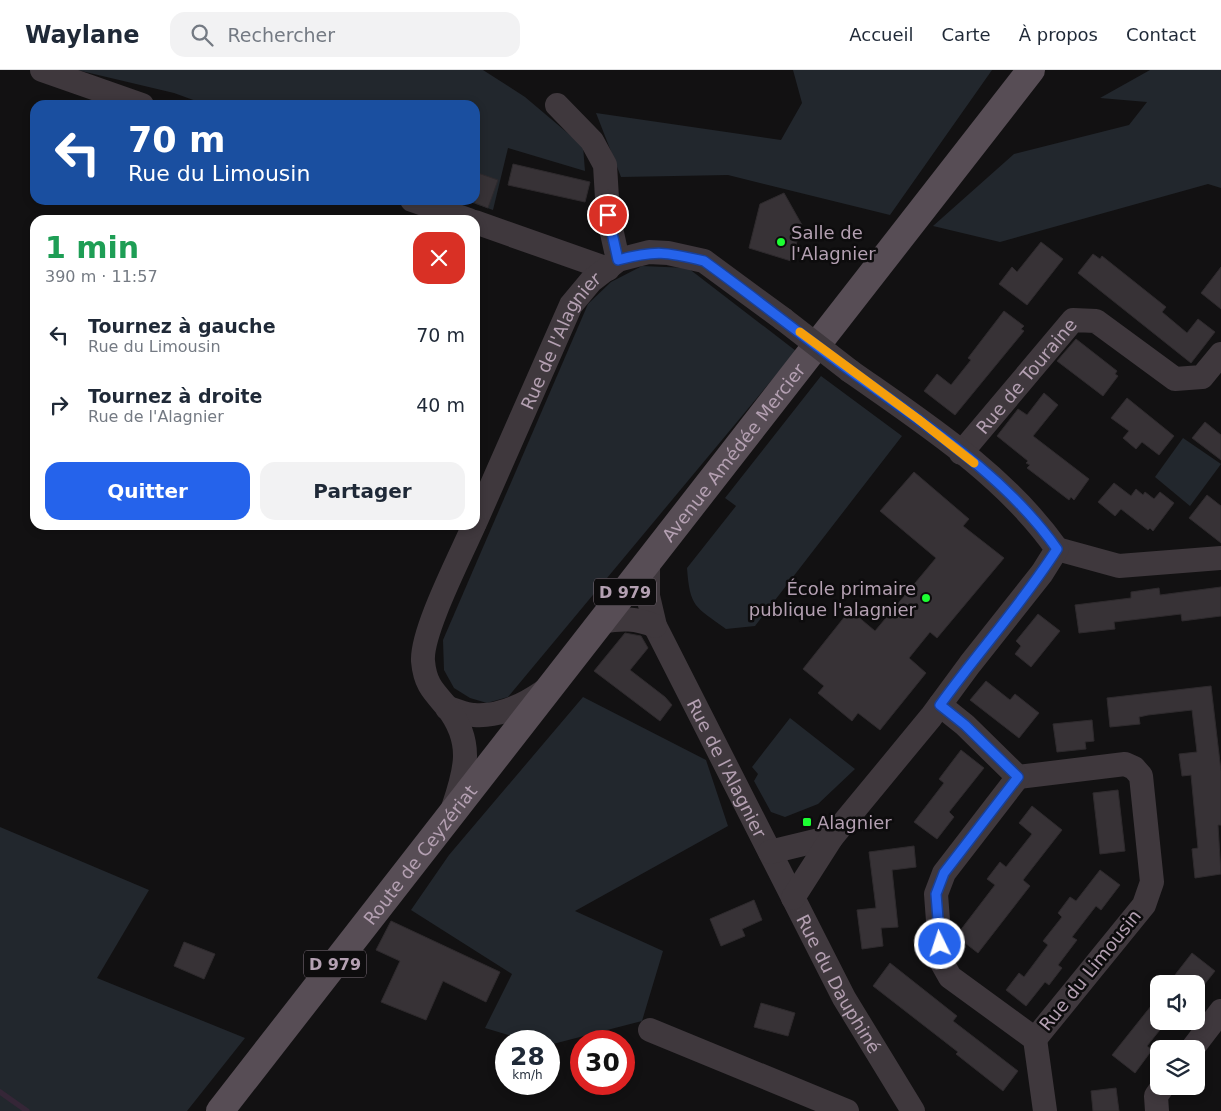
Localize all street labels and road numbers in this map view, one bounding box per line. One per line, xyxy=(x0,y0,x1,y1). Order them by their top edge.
street label: Rue de l'Alagnier xyxy=(516,267,605,412)
street label: Rue de Touraine xyxy=(971,314,1081,438)
street label: Avenue Amédée Mercier xyxy=(657,359,809,546)
road number: D 979 xyxy=(594,578,656,606)
street label: Rue de l'Alagnier xyxy=(683,695,771,841)
street label: Route de Ceyzériat xyxy=(359,780,481,929)
street label: Rue du Limousin xyxy=(1035,905,1145,1035)
street label: Rue du Dauphiné xyxy=(793,911,886,1057)
road number: D 979 xyxy=(304,951,366,978)

